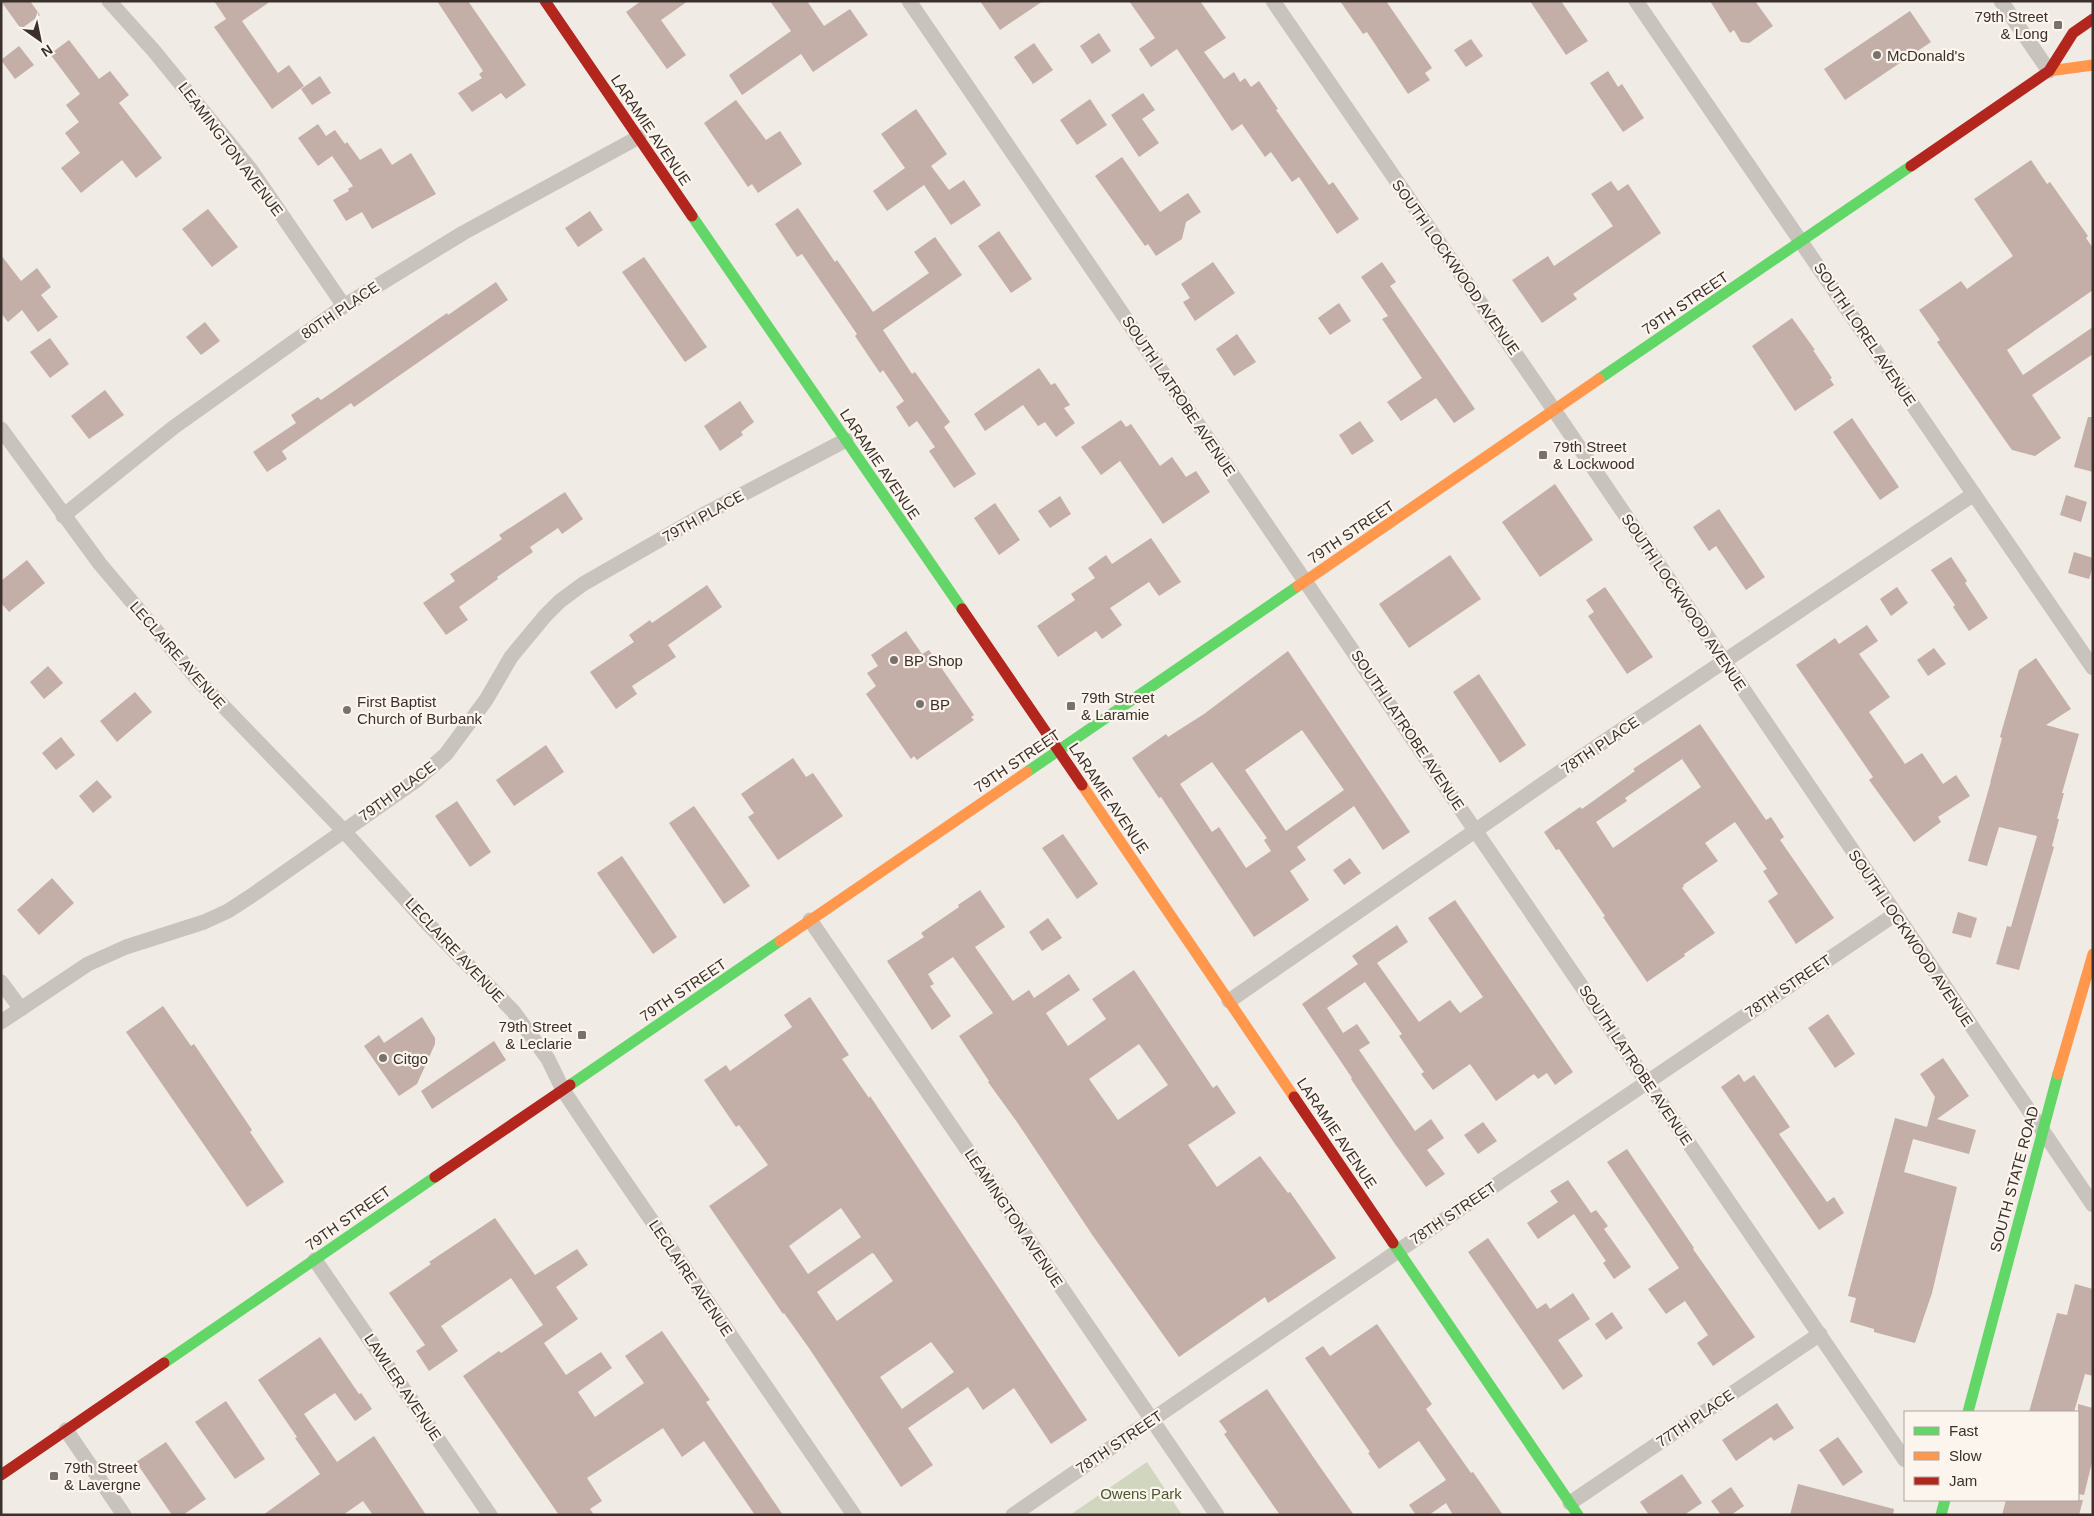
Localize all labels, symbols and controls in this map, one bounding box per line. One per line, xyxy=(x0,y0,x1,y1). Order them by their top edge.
place label: 79th Street & Long xyxy=(1975,8,2049,42)
north arrow xyxy=(15,15,65,65)
marker: 79th Street & Long xyxy=(2052,19,2064,31)
text: N xyxy=(38,41,56,60)
place label: McDonald's xyxy=(1887,47,1965,64)
marker: McDonald's xyxy=(1871,49,1883,61)
street label: LARAMIE AVENUE xyxy=(608,71,694,189)
street label: LEAMINGTON AVENUE xyxy=(175,79,287,219)
street label: SOUTH LOCKWOOD AVENUE xyxy=(1389,176,1523,358)
street label: SOUTH LOREL AVENUE xyxy=(1811,259,1919,409)
street label: 79TH STREET xyxy=(1639,268,1731,338)
street label: 80TH PLACE xyxy=(298,278,382,342)
street label: SOUTH LATROBE AVENUE xyxy=(1119,313,1239,479)
street label: LARAMIE AVENUE xyxy=(837,405,923,523)
place label: 79th Street & Lockwood xyxy=(1553,438,1635,472)
marker: 79th Street & Lockwood xyxy=(1537,449,1549,461)
street label: 79TH PLACE xyxy=(660,487,746,545)
street label: 79TH STREET xyxy=(1305,497,1397,567)
street label: SOUTH LOCKWOOD AVENUE xyxy=(1618,510,1750,694)
street label: LECLAIRE AVENUE xyxy=(127,598,229,712)
street label: SOUTH LATROBE AVENUE xyxy=(1348,647,1468,813)
place label: BP Shop xyxy=(904,652,963,669)
marker: BP Shop xyxy=(888,654,900,666)
place label: 79th Street & Laramie xyxy=(1081,689,1155,723)
place label: First Baptist Church of Burbank xyxy=(357,693,483,727)
place label: BP xyxy=(930,696,950,713)
marker: BP xyxy=(914,698,926,710)
marker: 79th Street & Laramie xyxy=(1065,700,1077,712)
marker: First Baptist Church of Burbank xyxy=(341,704,353,716)
street label: 78TH PLACE xyxy=(1558,713,1642,777)
street label: 79TH STREET xyxy=(971,726,1063,796)
street label: LARAMIE AVENUE xyxy=(1066,739,1152,857)
street label: 79TH PLACE xyxy=(356,758,438,824)
street label: SOUTH LOCKWOOD AVENUE xyxy=(1845,846,1977,1030)
street label: LECLAIRE AVENUE xyxy=(402,894,508,1006)
street label: 78TH STREET xyxy=(1742,951,1834,1021)
street label: 79TH STREET xyxy=(637,955,729,1025)
street label: SOUTH LATROBE AVENUE xyxy=(1576,982,1696,1148)
place label: 79th Street & Leclarie xyxy=(499,1018,573,1052)
marker: 79th Street & Leclarie xyxy=(576,1029,588,1041)
place label: Citgo xyxy=(393,1050,428,1067)
marker: Citgo xyxy=(377,1052,389,1064)
street label: LARAMIE AVENUE xyxy=(1294,1074,1380,1192)
street label: SOUTH STATE ROAD xyxy=(1986,1104,2042,1254)
street label: LEAMINGTON AVENUE xyxy=(961,1146,1067,1290)
street label: 78TH STREET xyxy=(1407,1178,1499,1248)
street label: 79TH STREET xyxy=(302,1182,394,1254)
street label: LECLAIRE AVENUE xyxy=(646,1217,736,1339)
street label: LAWLER AVENUE xyxy=(361,1330,445,1444)
street label: 77TH PLACE xyxy=(1653,1386,1737,1450)
street label: 78TH STREET xyxy=(1073,1407,1165,1477)
legend xyxy=(1904,1411,2079,1501)
text: Fast xyxy=(1949,1422,1979,1439)
text: Slow xyxy=(1949,1447,1982,1464)
place label: 79th Street & Lavergne xyxy=(64,1459,141,1493)
marker: 79th Street & Lavergne xyxy=(48,1470,60,1482)
text: Jam xyxy=(1949,1472,1977,1489)
park label: Owens Park xyxy=(1100,1485,1182,1502)

